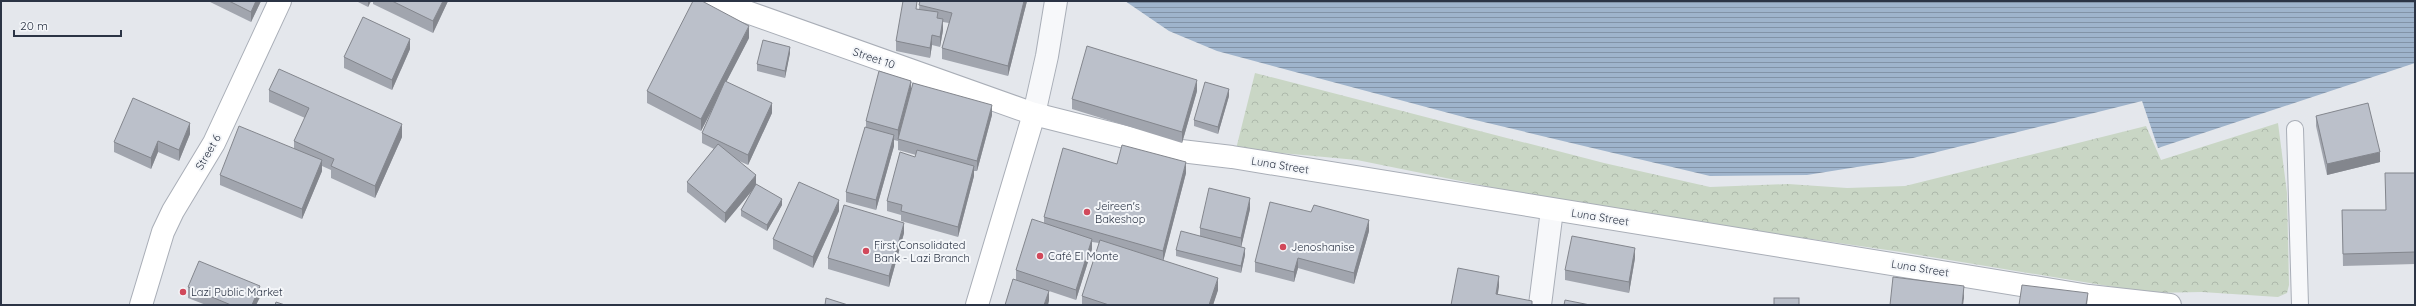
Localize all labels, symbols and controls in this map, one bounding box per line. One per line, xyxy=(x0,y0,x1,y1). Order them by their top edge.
scale bar xyxy=(14,12,121,38)
text: 20 m xyxy=(20,18,48,33)
street label: Street 10 xyxy=(851,44,897,72)
street label: Street 6 xyxy=(192,132,224,172)
street label: Luna Street xyxy=(1250,154,1310,177)
place label: Jeireen's Bakeshop xyxy=(1095,199,1146,226)
street label: Luna Street xyxy=(1570,206,1630,229)
marker: Jeireen's Bakeshop xyxy=(1082,207,1092,217)
place label: First Consolidated Bank - Lazi Branch xyxy=(874,238,970,265)
place label: Jenoshanise xyxy=(1291,240,1355,254)
marker: Jenoshanise xyxy=(1278,242,1288,252)
marker: First Consolidated Bank - Lazi Branch xyxy=(861,246,871,256)
place label: Café El Monte xyxy=(1048,249,1118,263)
marker: Café El Monte xyxy=(1035,251,1045,261)
street label: Luna Street xyxy=(1890,257,1950,280)
place label: Lazi Public Market xyxy=(191,285,283,299)
marker: Lazi Public Market xyxy=(178,287,188,297)

